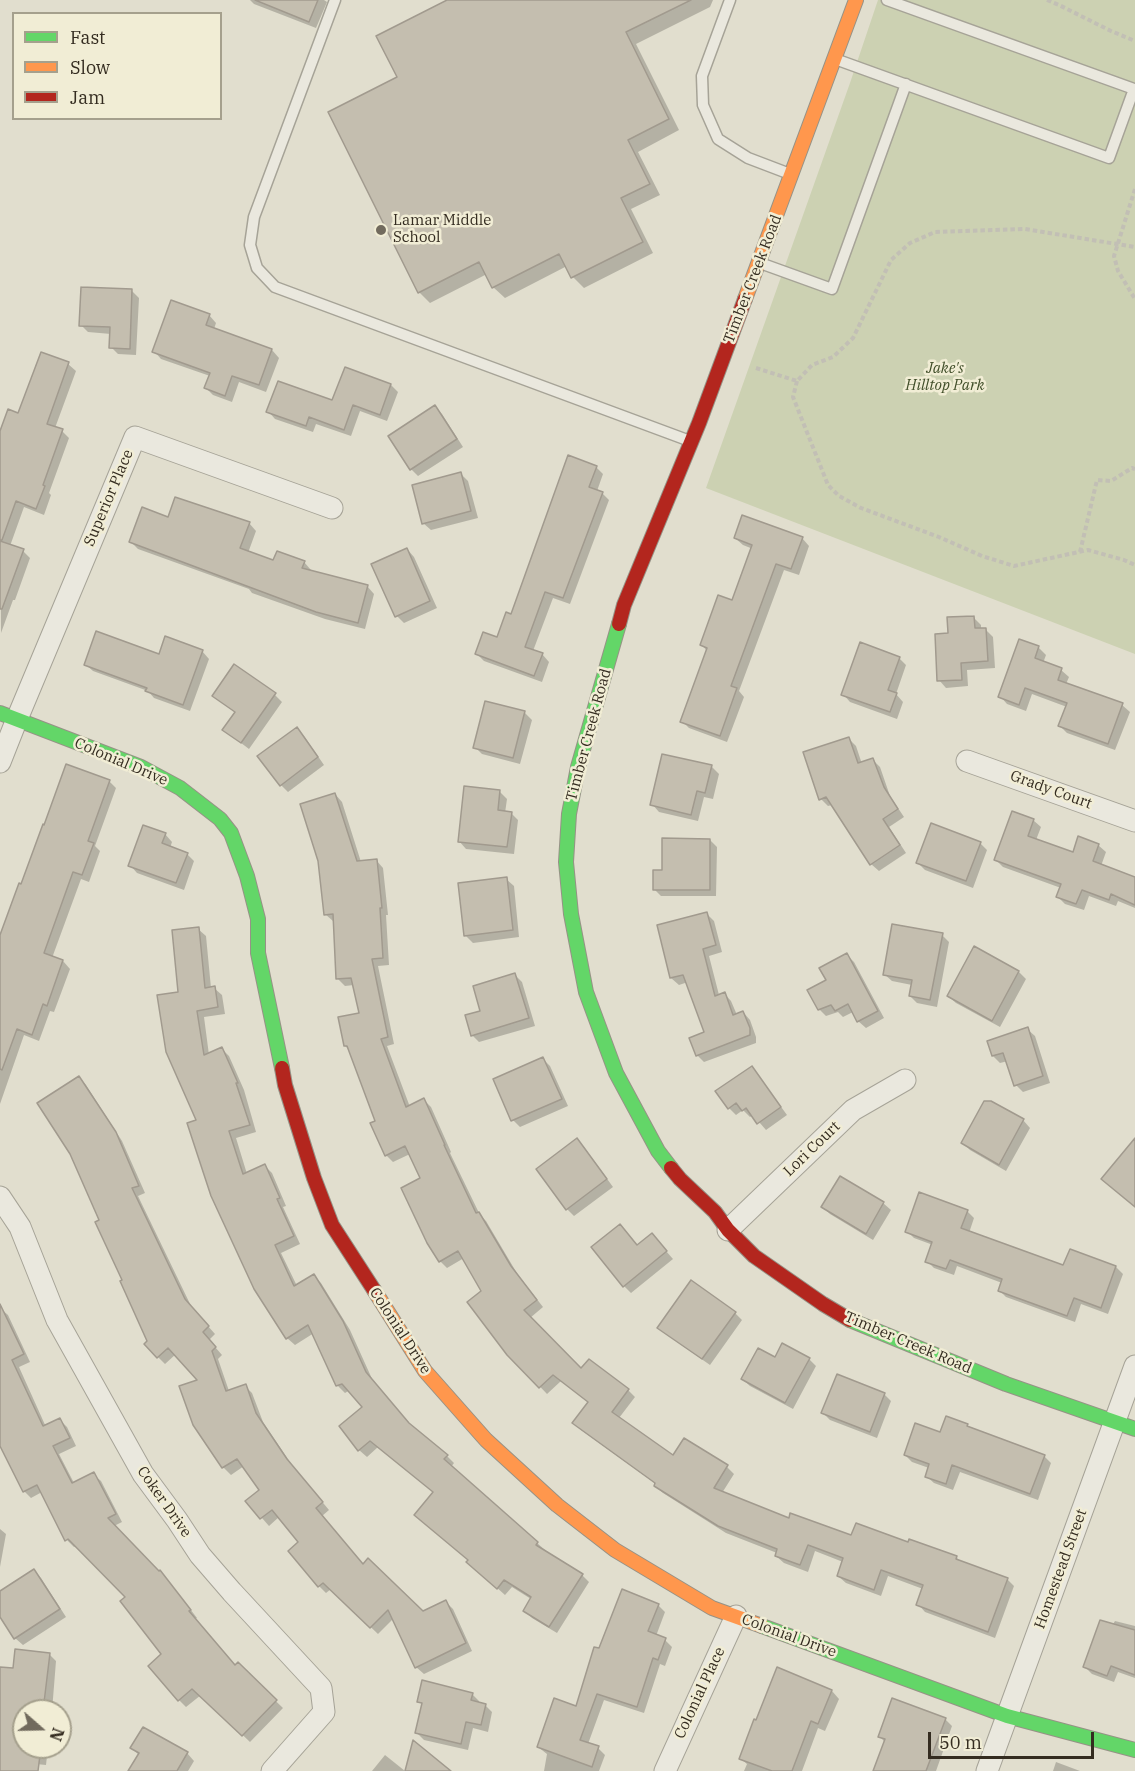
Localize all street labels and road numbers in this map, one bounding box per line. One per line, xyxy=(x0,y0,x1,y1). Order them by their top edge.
street label: Timber Creek Road xyxy=(720,212,786,346)
street label: Superior Place xyxy=(81,447,137,549)
street label: Timber Creek Road xyxy=(563,667,615,803)
street label: Colonial Drive xyxy=(72,734,170,790)
street label: Grady Court xyxy=(1008,767,1094,813)
street label: Lori Court xyxy=(780,1118,844,1180)
street label: Colonial Drive xyxy=(365,1284,435,1378)
street label: Timber Creek Road xyxy=(842,1308,974,1378)
street label: Coker Drive xyxy=(133,1463,195,1541)
street label: Homestead Street xyxy=(1031,1507,1091,1631)
street label: Colonial Drive xyxy=(739,1611,839,1661)
street label: Colonial Place xyxy=(671,1644,729,1742)

